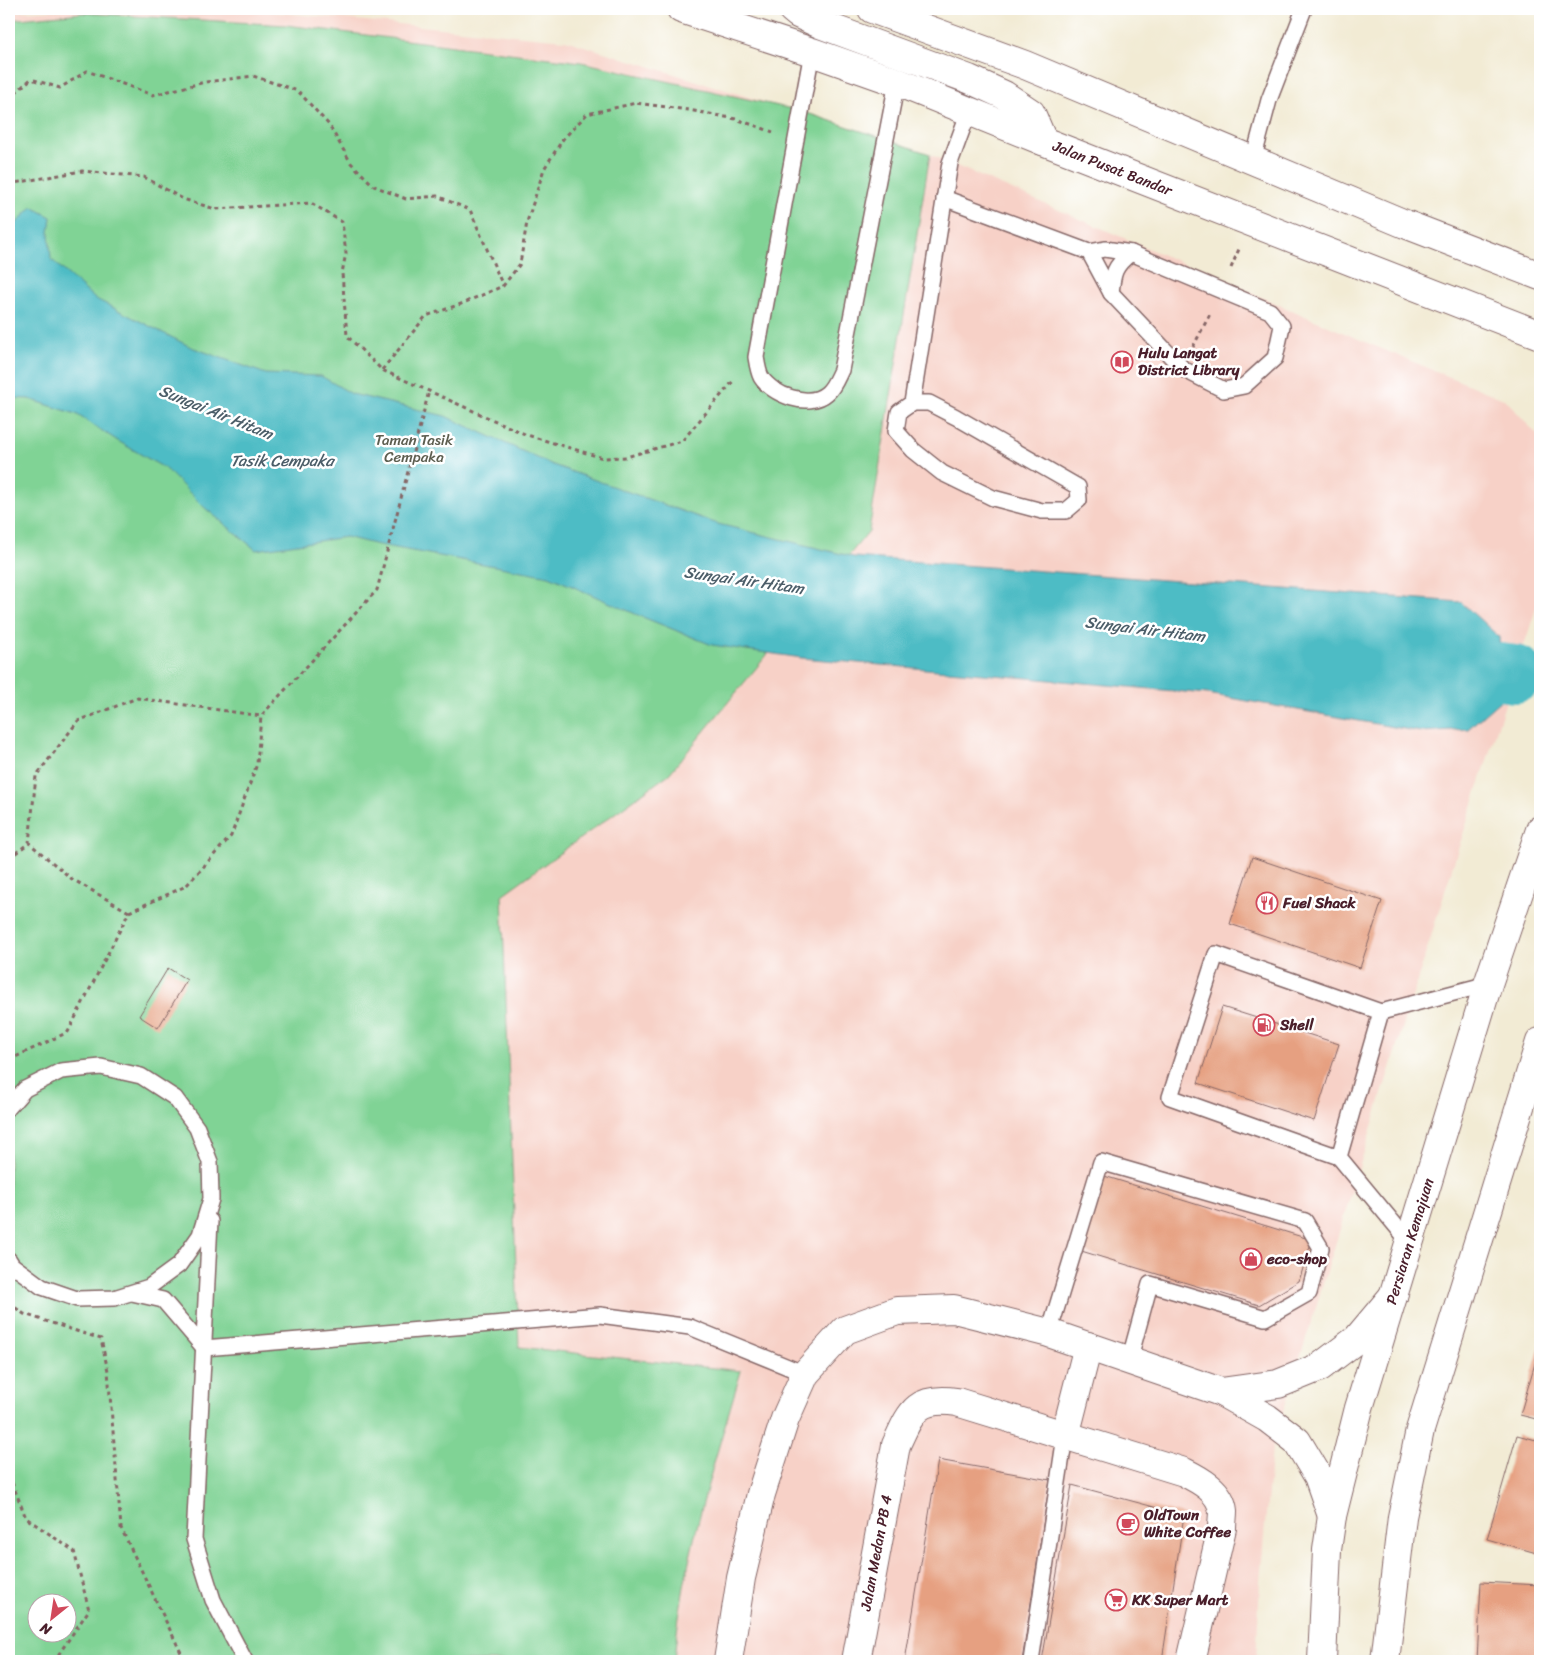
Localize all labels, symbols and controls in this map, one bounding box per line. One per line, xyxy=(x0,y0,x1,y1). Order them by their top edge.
street label: Jalan Pusat Bandar xyxy=(1048,133,1177,203)
place label: Hulu Langat District Library xyxy=(1137,340,1240,383)
library icon: Hulu Langat District Library xyxy=(1110,350,1134,374)
water label: Sungai Air Hitam xyxy=(155,376,279,449)
park label: Taman Tasik Cempaka xyxy=(375,427,454,470)
water label: Tasik Cempaka xyxy=(231,446,335,475)
water label: Sungai Air Hitam xyxy=(682,557,807,603)
water label: Sungai Air Hitam xyxy=(1083,607,1208,651)
place label: Fuel Shack xyxy=(1282,890,1356,916)
restaurant icon: Fuel Shack xyxy=(1255,891,1279,915)
place label: Shell xyxy=(1279,1012,1314,1038)
fuel station icon: Shell xyxy=(1252,1013,1276,1037)
street label: Persiaran Kemajuan xyxy=(1378,1175,1441,1308)
place label: eco-shop xyxy=(1266,1246,1327,1272)
shop icon: eco-shop xyxy=(1239,1247,1263,1271)
street label: Jalan Medan PB 4 xyxy=(852,1493,899,1614)
place label: OldTown White Coffee xyxy=(1143,1502,1232,1545)
cafe icon: OldTown White Coffee xyxy=(1116,1512,1140,1536)
place label: KK Super Mart xyxy=(1131,1587,1229,1613)
supermarket icon: KK Super Mart xyxy=(1104,1588,1128,1612)
north arrow xyxy=(28,1592,78,1642)
text: N xyxy=(35,1615,57,1643)

